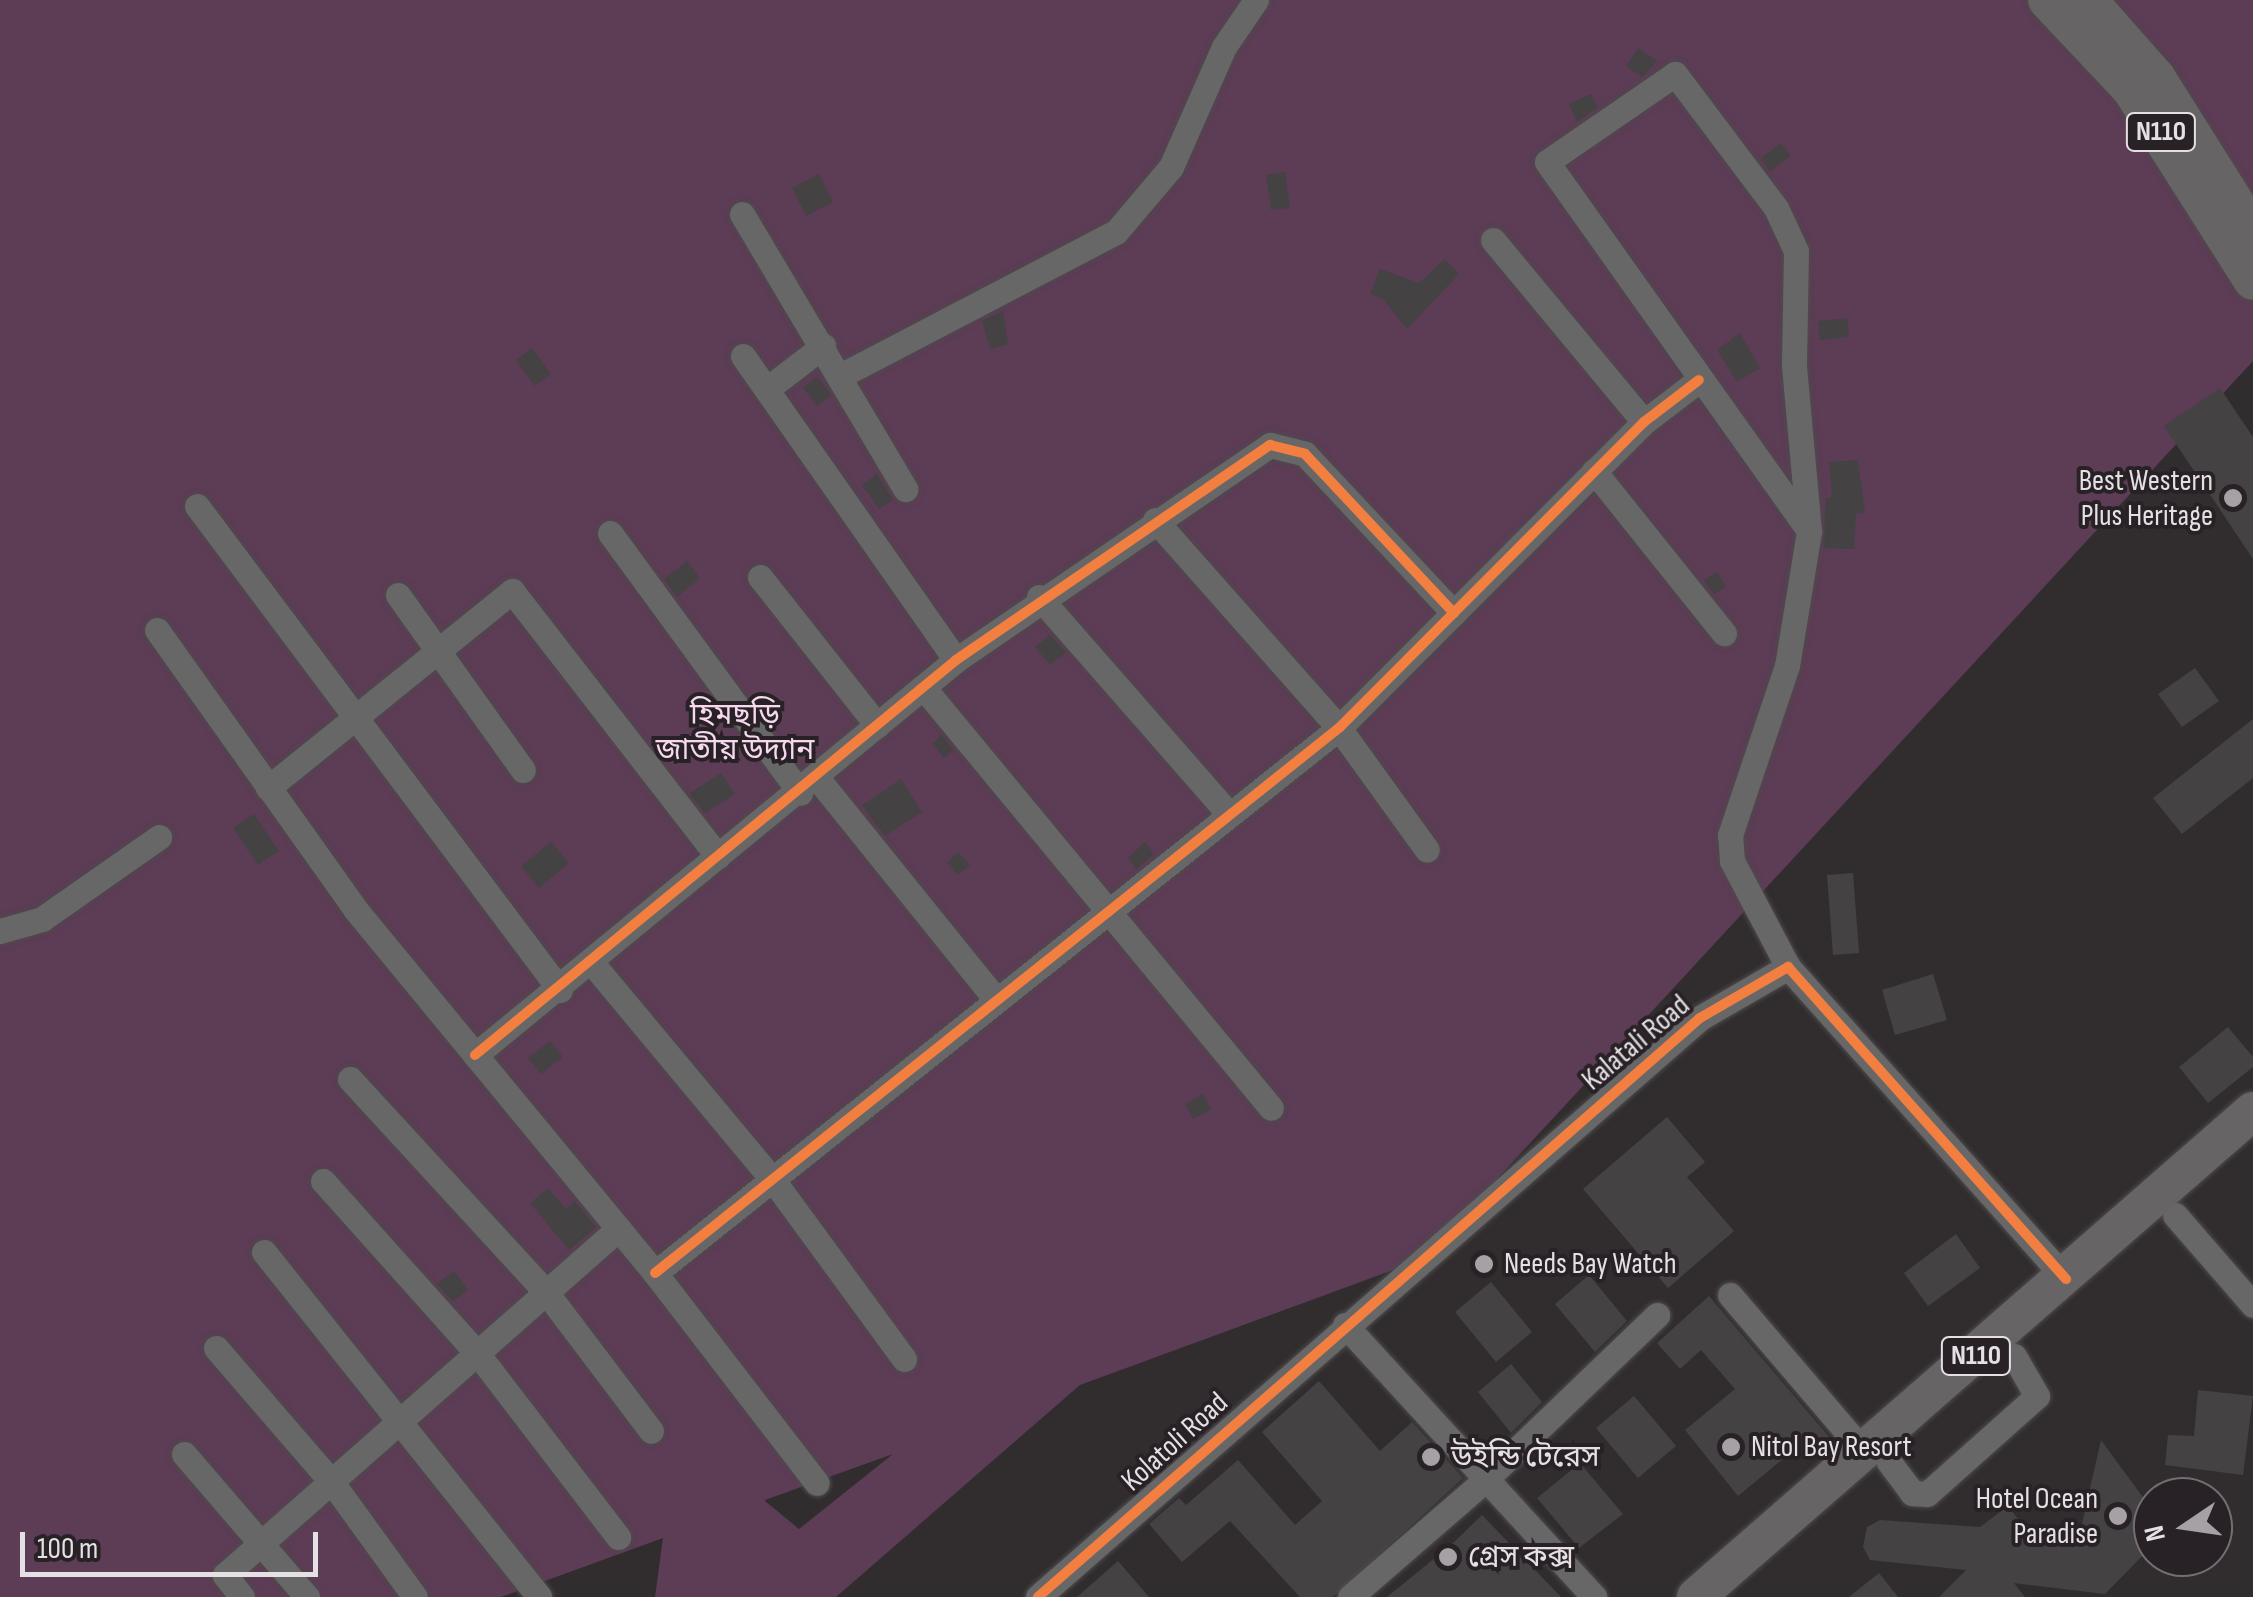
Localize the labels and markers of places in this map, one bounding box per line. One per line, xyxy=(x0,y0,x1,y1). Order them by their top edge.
place label: Best Western Plus Heritage xyxy=(2079,463,2213,534)
marker: Best Western Plus Heritage xyxy=(2222,487,2244,509)
place label: Needs Bay Watch xyxy=(1504,1246,1677,1282)
marker: Needs Bay Watch xyxy=(1473,1253,1495,1275)
place label: Nitol Bay Resort xyxy=(1751,1429,1912,1465)
marker: Nitol Bay Resort xyxy=(1720,1436,1742,1458)
place label: উইন্ডি টেরেস xyxy=(1451,1439,1600,1475)
marker: উইন্ডি টেরেস xyxy=(1420,1446,1442,1468)
place label: Hotel Ocean Paradise xyxy=(1976,1481,2098,1552)
marker: Hotel Ocean Paradise xyxy=(2107,1505,2129,1527)
place label: গ্রেস কক্স xyxy=(1468,1539,1574,1575)
marker: গ্রেস কক্স xyxy=(1437,1546,1459,1568)

